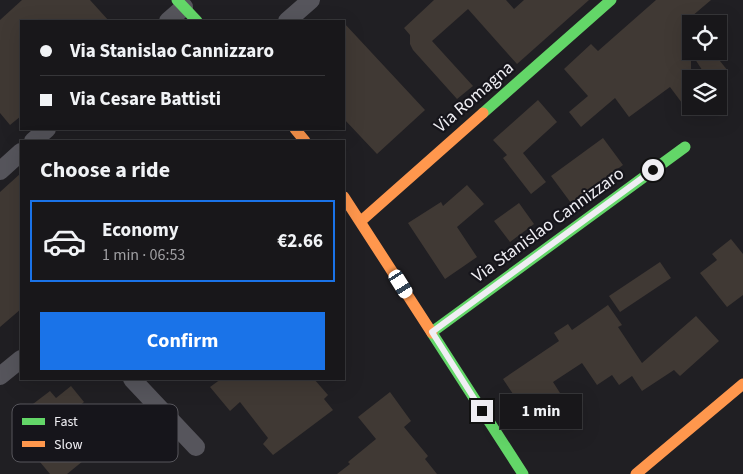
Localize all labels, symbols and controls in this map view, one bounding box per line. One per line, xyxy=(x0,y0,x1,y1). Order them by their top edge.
map controls xyxy=(682,15,727,115)
button: locate xyxy=(682,15,727,60)
text: Via Stanislao Cannizzaro xyxy=(70,38,274,65)
street label: Via Romagna xyxy=(429,55,519,139)
button: layers xyxy=(682,70,727,115)
text: Via Cesare Battisti xyxy=(70,86,221,113)
text: Choose a ride xyxy=(40,154,170,186)
route start xyxy=(642,159,664,181)
street label: Via Stanislao Cannizzaro xyxy=(467,161,629,289)
text: Economy xyxy=(102,217,179,244)
icon: car xyxy=(42,219,87,264)
text: €2.66 xyxy=(277,228,323,255)
text: 1 min · 06:53 xyxy=(102,244,185,266)
car xyxy=(386,267,415,301)
button: Confirm xyxy=(40,312,325,370)
callout: 1 min xyxy=(500,394,582,428)
route end xyxy=(471,400,493,422)
text: 1 min xyxy=(522,400,560,422)
legend xyxy=(12,404,178,462)
text: Fast xyxy=(54,412,78,432)
text: Slow xyxy=(54,435,83,455)

